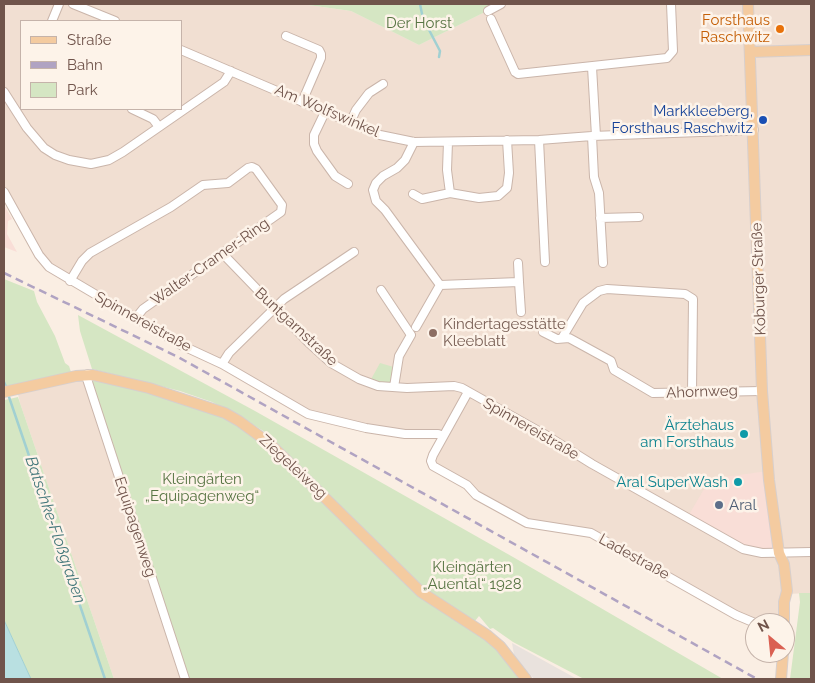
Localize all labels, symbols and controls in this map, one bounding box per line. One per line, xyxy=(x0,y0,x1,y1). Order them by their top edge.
place label: Forsthaus Raschwitz xyxy=(700,11,770,46)
park label: Der Horst xyxy=(386,14,452,32)
legend xyxy=(20,20,182,110)
marker: Forsthaus Raschwitz xyxy=(774,23,786,35)
text: Straße xyxy=(67,31,111,49)
text: Bahn xyxy=(67,56,103,74)
text: Park xyxy=(67,81,98,99)
street label: Am Wolfswinkel xyxy=(272,81,382,141)
place label: Markkleeberg, Forsthaus Raschwitz xyxy=(612,102,753,137)
marker: Markkleeberg, Forsthaus Raschwitz xyxy=(757,114,769,126)
street label: Walter-Cramer-Ring xyxy=(147,214,273,310)
street label: Koburger Straße xyxy=(748,222,770,336)
street label: Buntgarnstraße xyxy=(251,284,341,370)
street label: Spinnereistraße xyxy=(92,288,194,356)
place label: Kindertagesstätte Kleeblatt xyxy=(443,315,566,350)
marker: Kindertagesstätte Kleeblatt xyxy=(427,327,439,339)
street label: Ahornweg xyxy=(666,382,738,402)
street label: Spinnereistraße xyxy=(480,394,582,464)
place label: Ärztehaus am Forsthaus xyxy=(640,416,734,451)
marker: Ärztehaus am Forsthaus xyxy=(738,428,750,440)
street label: Ziegeleiweg xyxy=(256,431,330,503)
water label: Batschke‐Floßgraben xyxy=(21,454,89,606)
park label: Kleingärten „Equipagenweg“ xyxy=(145,470,259,505)
place label: Aral SuperWash xyxy=(616,473,728,491)
street label: Equipagenweg xyxy=(110,475,160,579)
marker: Aral SuperWash xyxy=(732,476,744,488)
place label: Aral xyxy=(729,496,757,514)
marker: Aral xyxy=(713,499,725,511)
street label: Ladestraße xyxy=(596,530,672,584)
park label: Kleingärten „Auental“ 1928 xyxy=(422,558,522,593)
north arrow xyxy=(745,613,795,663)
text: N xyxy=(755,616,772,635)

